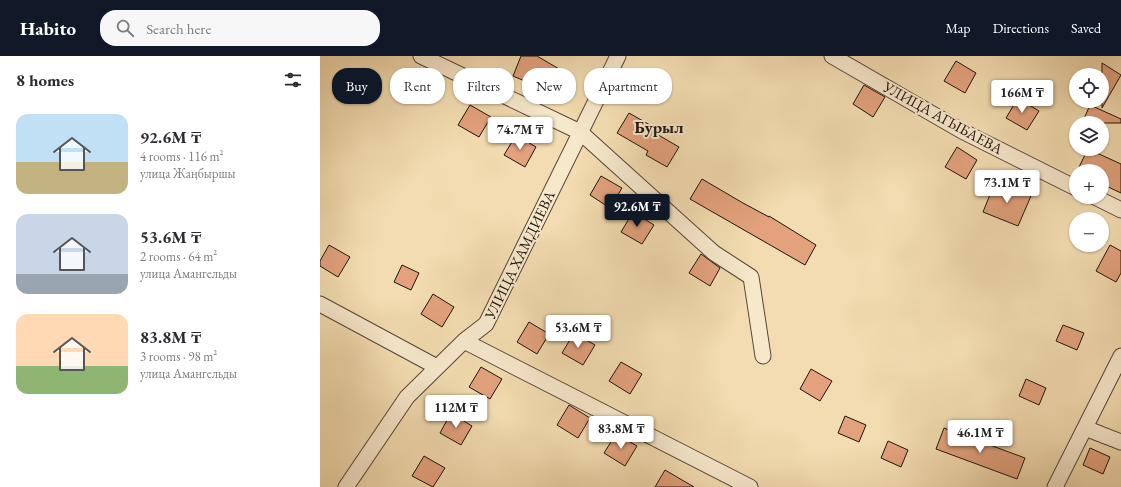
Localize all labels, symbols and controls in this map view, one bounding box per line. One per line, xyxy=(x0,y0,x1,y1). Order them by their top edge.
search box xyxy=(100,10,380,46)
text: Habito xyxy=(20,16,76,41)
icon: search xyxy=(114,17,136,39)
text: Search here xyxy=(146,19,211,38)
text: Map xyxy=(945,19,971,37)
text: Directions xyxy=(993,19,1049,37)
text: Saved xyxy=(1071,19,1101,37)
chip: Buy xyxy=(332,68,382,104)
chip: Rent xyxy=(390,68,445,104)
chip: Filters xyxy=(453,68,514,104)
chip: New xyxy=(522,68,576,104)
chip: Apartment xyxy=(584,68,672,104)
map controls xyxy=(1069,68,1109,252)
button: locate xyxy=(1069,68,1109,108)
text: 8 homes xyxy=(16,69,74,91)
icon: filters xyxy=(282,69,304,91)
street label: УЛИЦА АГЫБАЕВА xyxy=(879,76,1007,159)
pin: 166M ₸ xyxy=(989,80,1055,114)
text: 166M ₸ xyxy=(1000,84,1044,101)
district label: Бурыл xyxy=(634,116,684,138)
button: layers xyxy=(1069,116,1109,156)
pin: 74.7M ₸ xyxy=(483,117,557,151)
text: 74.7M ₸ xyxy=(497,121,543,138)
text: 92.6M ₸ xyxy=(140,126,201,148)
icon: home xyxy=(48,130,96,178)
text: 4 rooms · 116 m² xyxy=(140,148,224,165)
button: + xyxy=(1069,164,1109,204)
text: улица Жаңбыршы xyxy=(140,165,235,182)
pin: 73.1M ₸ xyxy=(970,170,1044,204)
text: 73.1M ₸ xyxy=(984,174,1030,191)
street label: УЛИЦА ХАМДИЕВА xyxy=(480,187,559,323)
pin: 92.6M ₸ xyxy=(600,194,674,228)
text: 92.6M ₸ xyxy=(614,198,660,215)
button: − xyxy=(1069,212,1109,252)
text: 53.6M ₸ xyxy=(140,226,201,248)
icon: home xyxy=(48,230,96,278)
text: 2 rooms · 64 m² xyxy=(140,248,217,265)
text: улица Амангельды xyxy=(140,265,237,282)
pin: 53.6M ₸ xyxy=(541,315,615,349)
text: 53.6M ₸ xyxy=(555,319,601,336)
text: 83.8M ₸ xyxy=(140,326,201,348)
icon: home xyxy=(48,330,96,378)
text: 3 rooms · 98 m² xyxy=(140,348,217,365)
text: улица Амангельды xyxy=(140,365,237,382)
pin: 112M ₸ xyxy=(423,395,489,429)
text: 112M ₸ xyxy=(434,399,478,416)
pin: 83.8M ₸ xyxy=(584,416,658,450)
text: 83.8M ₸ xyxy=(598,420,644,437)
pin: 46.1M ₸ xyxy=(943,420,1017,454)
text: 46.1M ₸ xyxy=(957,424,1003,441)

